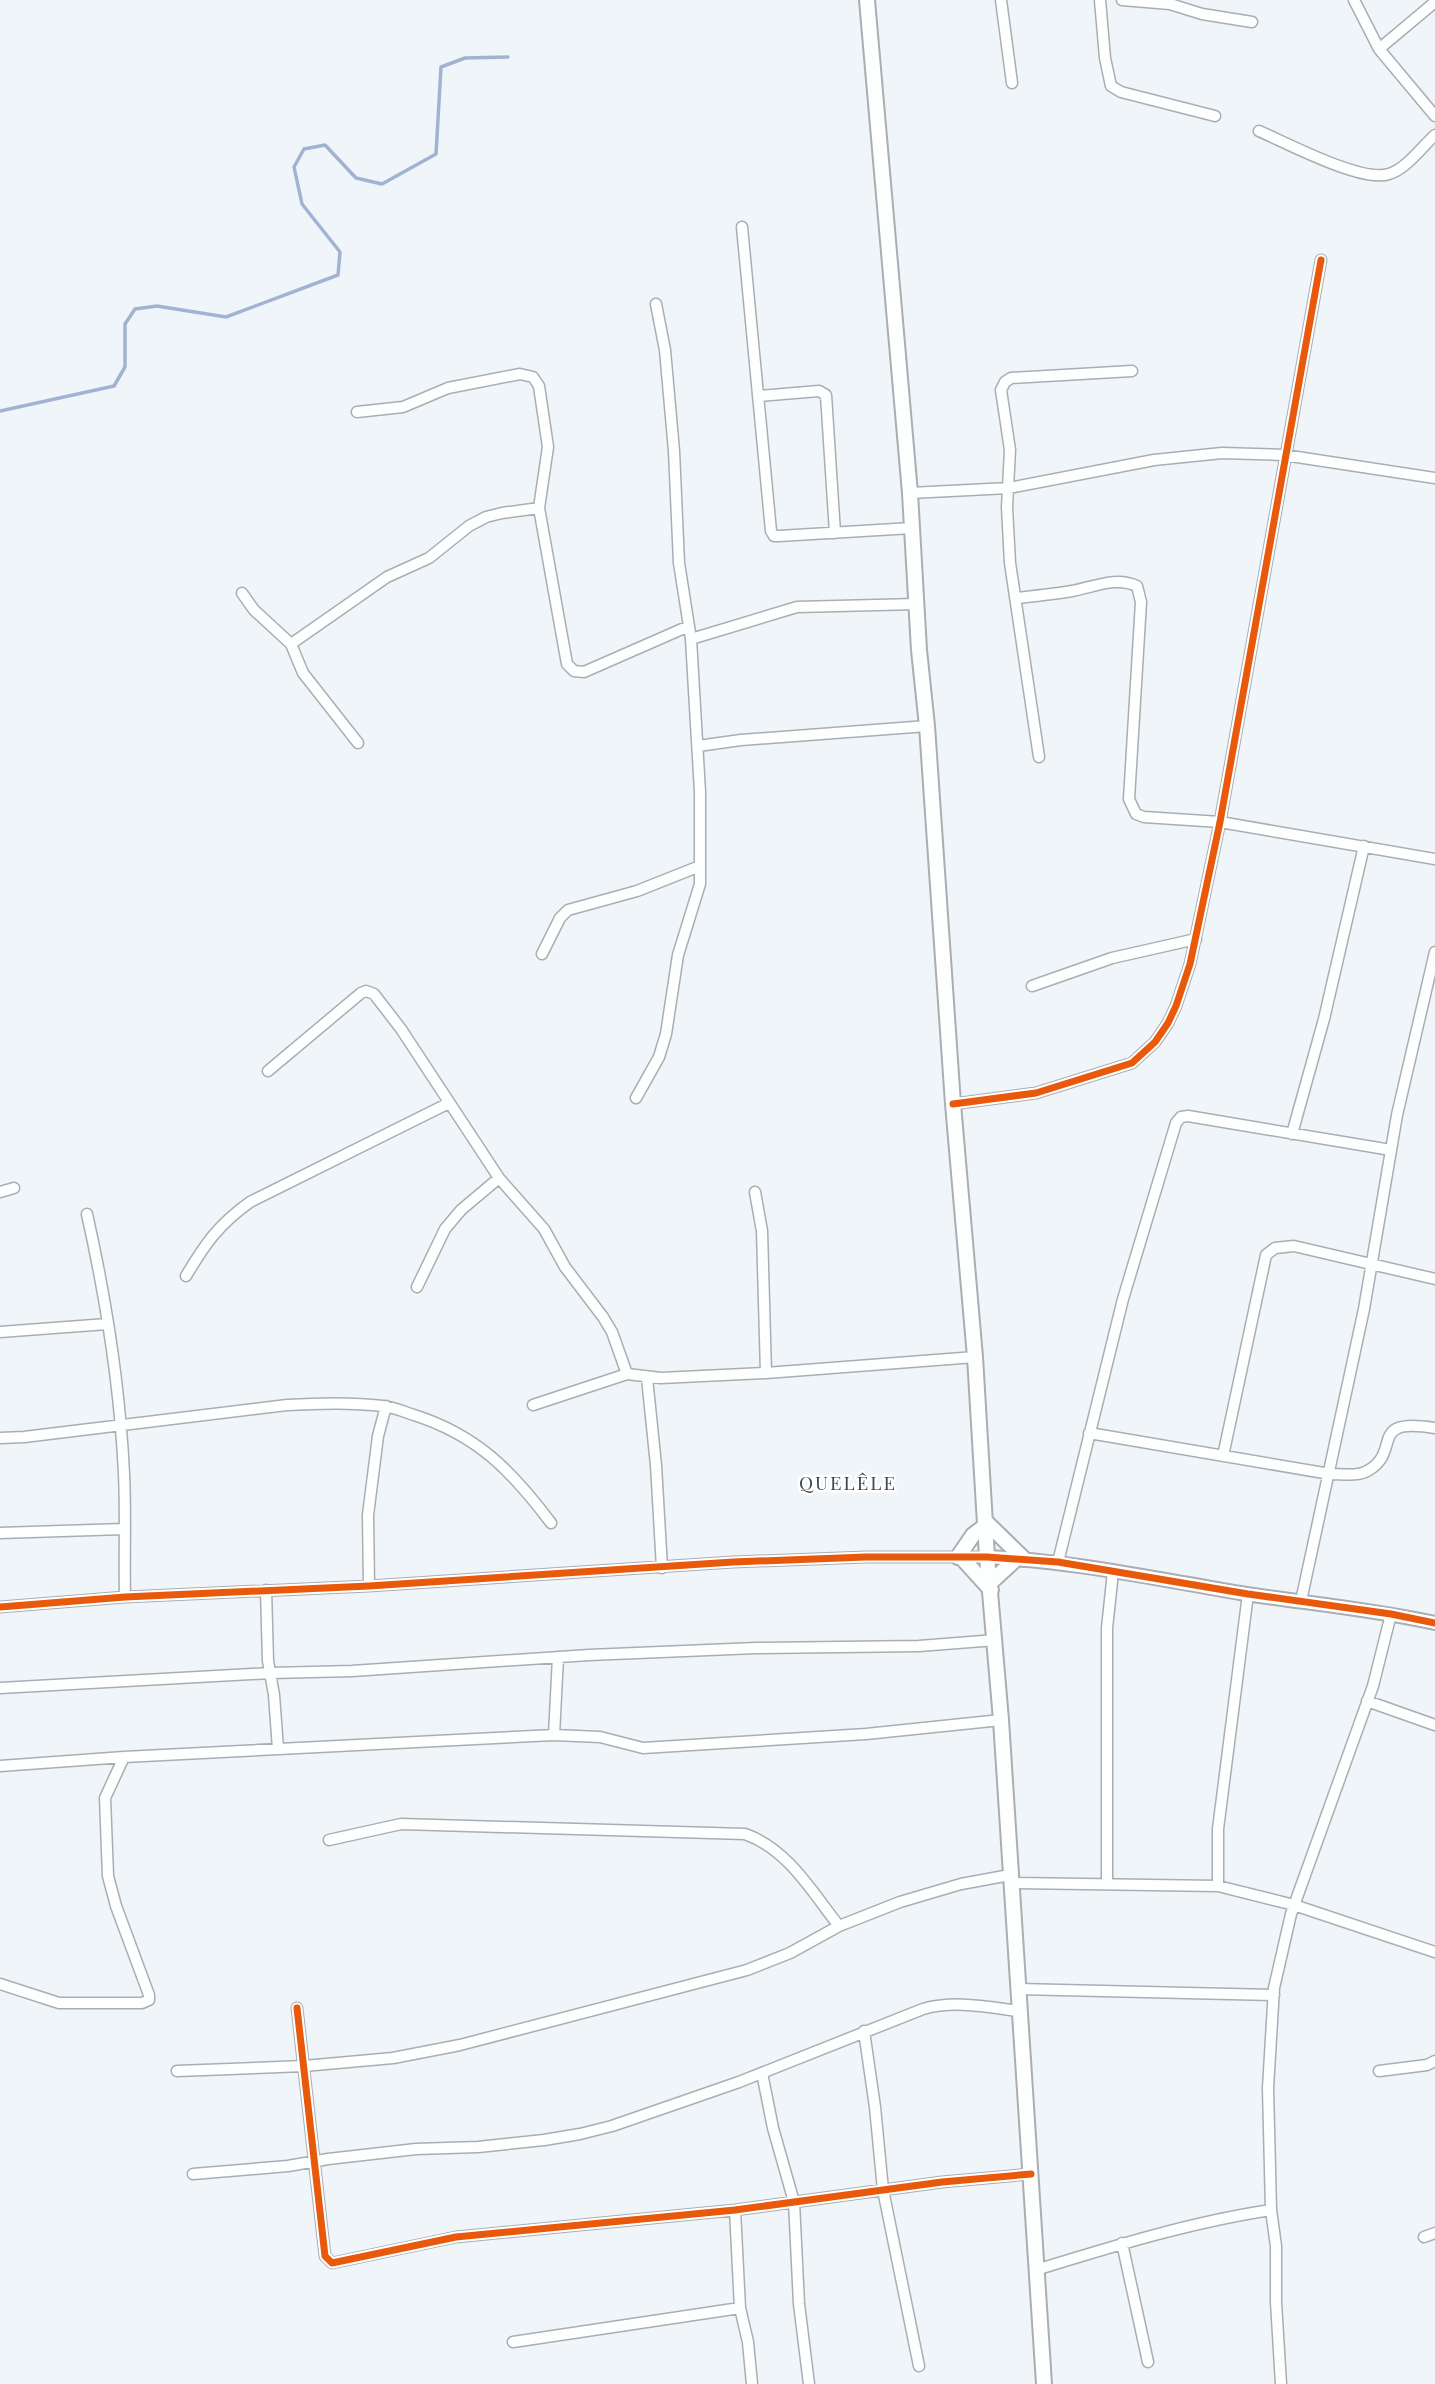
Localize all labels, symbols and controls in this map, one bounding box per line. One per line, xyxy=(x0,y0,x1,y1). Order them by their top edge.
district label: QUELÊLE xyxy=(799,1469,897,1495)

